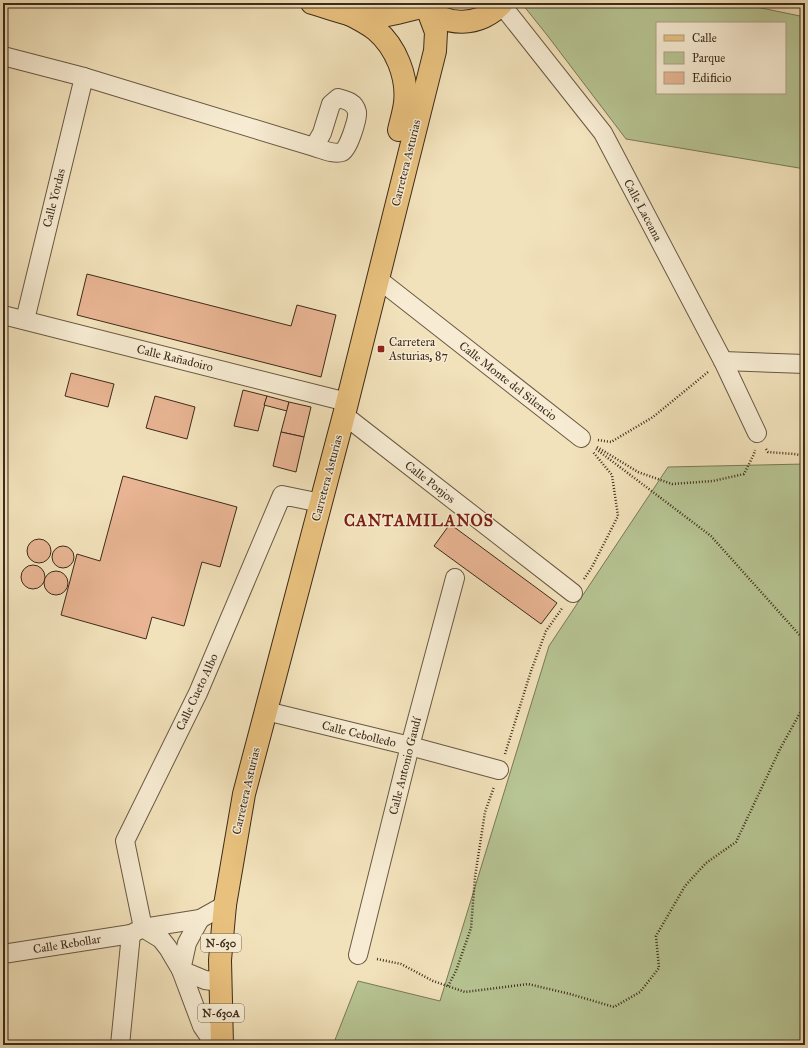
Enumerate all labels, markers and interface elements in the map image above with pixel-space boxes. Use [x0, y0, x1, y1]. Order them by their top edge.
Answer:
legend [656, 22, 786, 94]
text: Calle [692, 31, 717, 45]
text: Parque [692, 51, 725, 66]
text: Edificio [692, 71, 731, 85]
street label: Carretera Asturias [388, 118, 424, 208]
street label: Calle Yordas [40, 167, 68, 229]
street label: Calle Laceana [621, 177, 666, 244]
place label: Carretera Asturias, 87 [388, 335, 448, 363]
street label: Calle Monte del Silencio [456, 339, 560, 423]
street label: Calle Rañadoiro [135, 342, 215, 374]
marker: Carretera Asturias, 87 [376, 344, 386, 354]
street label: Carretera Asturias [309, 433, 345, 523]
street label: Calle Ponjos [402, 458, 458, 506]
district label: CANTAMILANOS [344, 511, 494, 530]
street label: Calle Cueto Albo [173, 651, 221, 733]
street label: Calle Antonio Gaudí [386, 715, 424, 816]
street label: Calle Cebolledo [320, 718, 398, 750]
street label: Carretera Asturias [229, 746, 263, 836]
street label: Calle Rebollar [32, 932, 102, 956]
road number: N-630 [201, 934, 241, 952]
road number: N-630A [198, 1004, 244, 1022]

